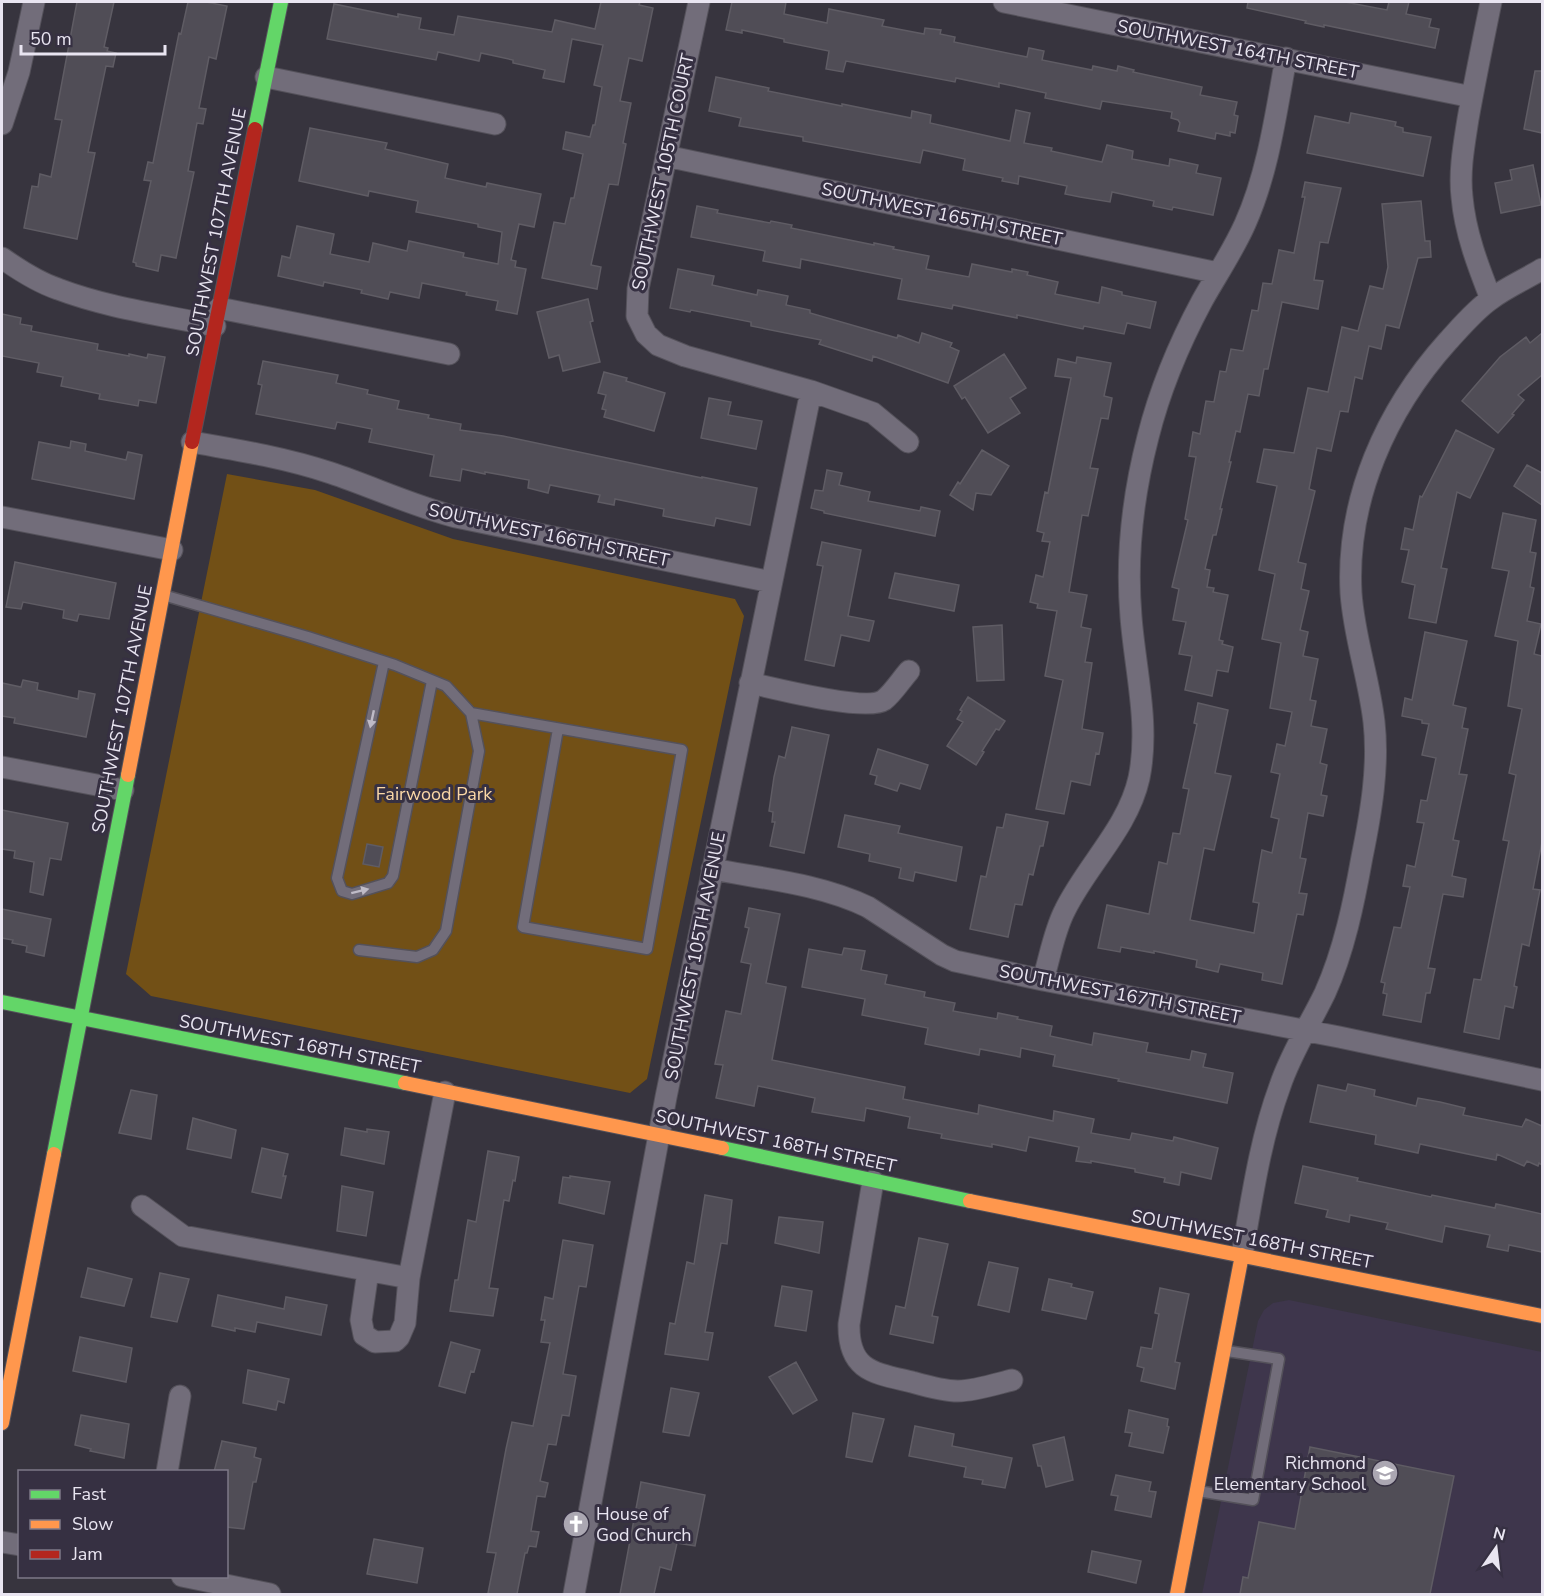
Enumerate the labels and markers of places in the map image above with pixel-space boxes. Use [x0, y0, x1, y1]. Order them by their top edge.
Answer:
place label: Richmond Elementary School [1214, 1451, 1367, 1496]
school or university icon: Richmond Elementary School [1370, 1458, 1400, 1488]
place label: House of God Church [596, 1502, 692, 1547]
church icon: House of God Church [561, 1509, 591, 1539]

